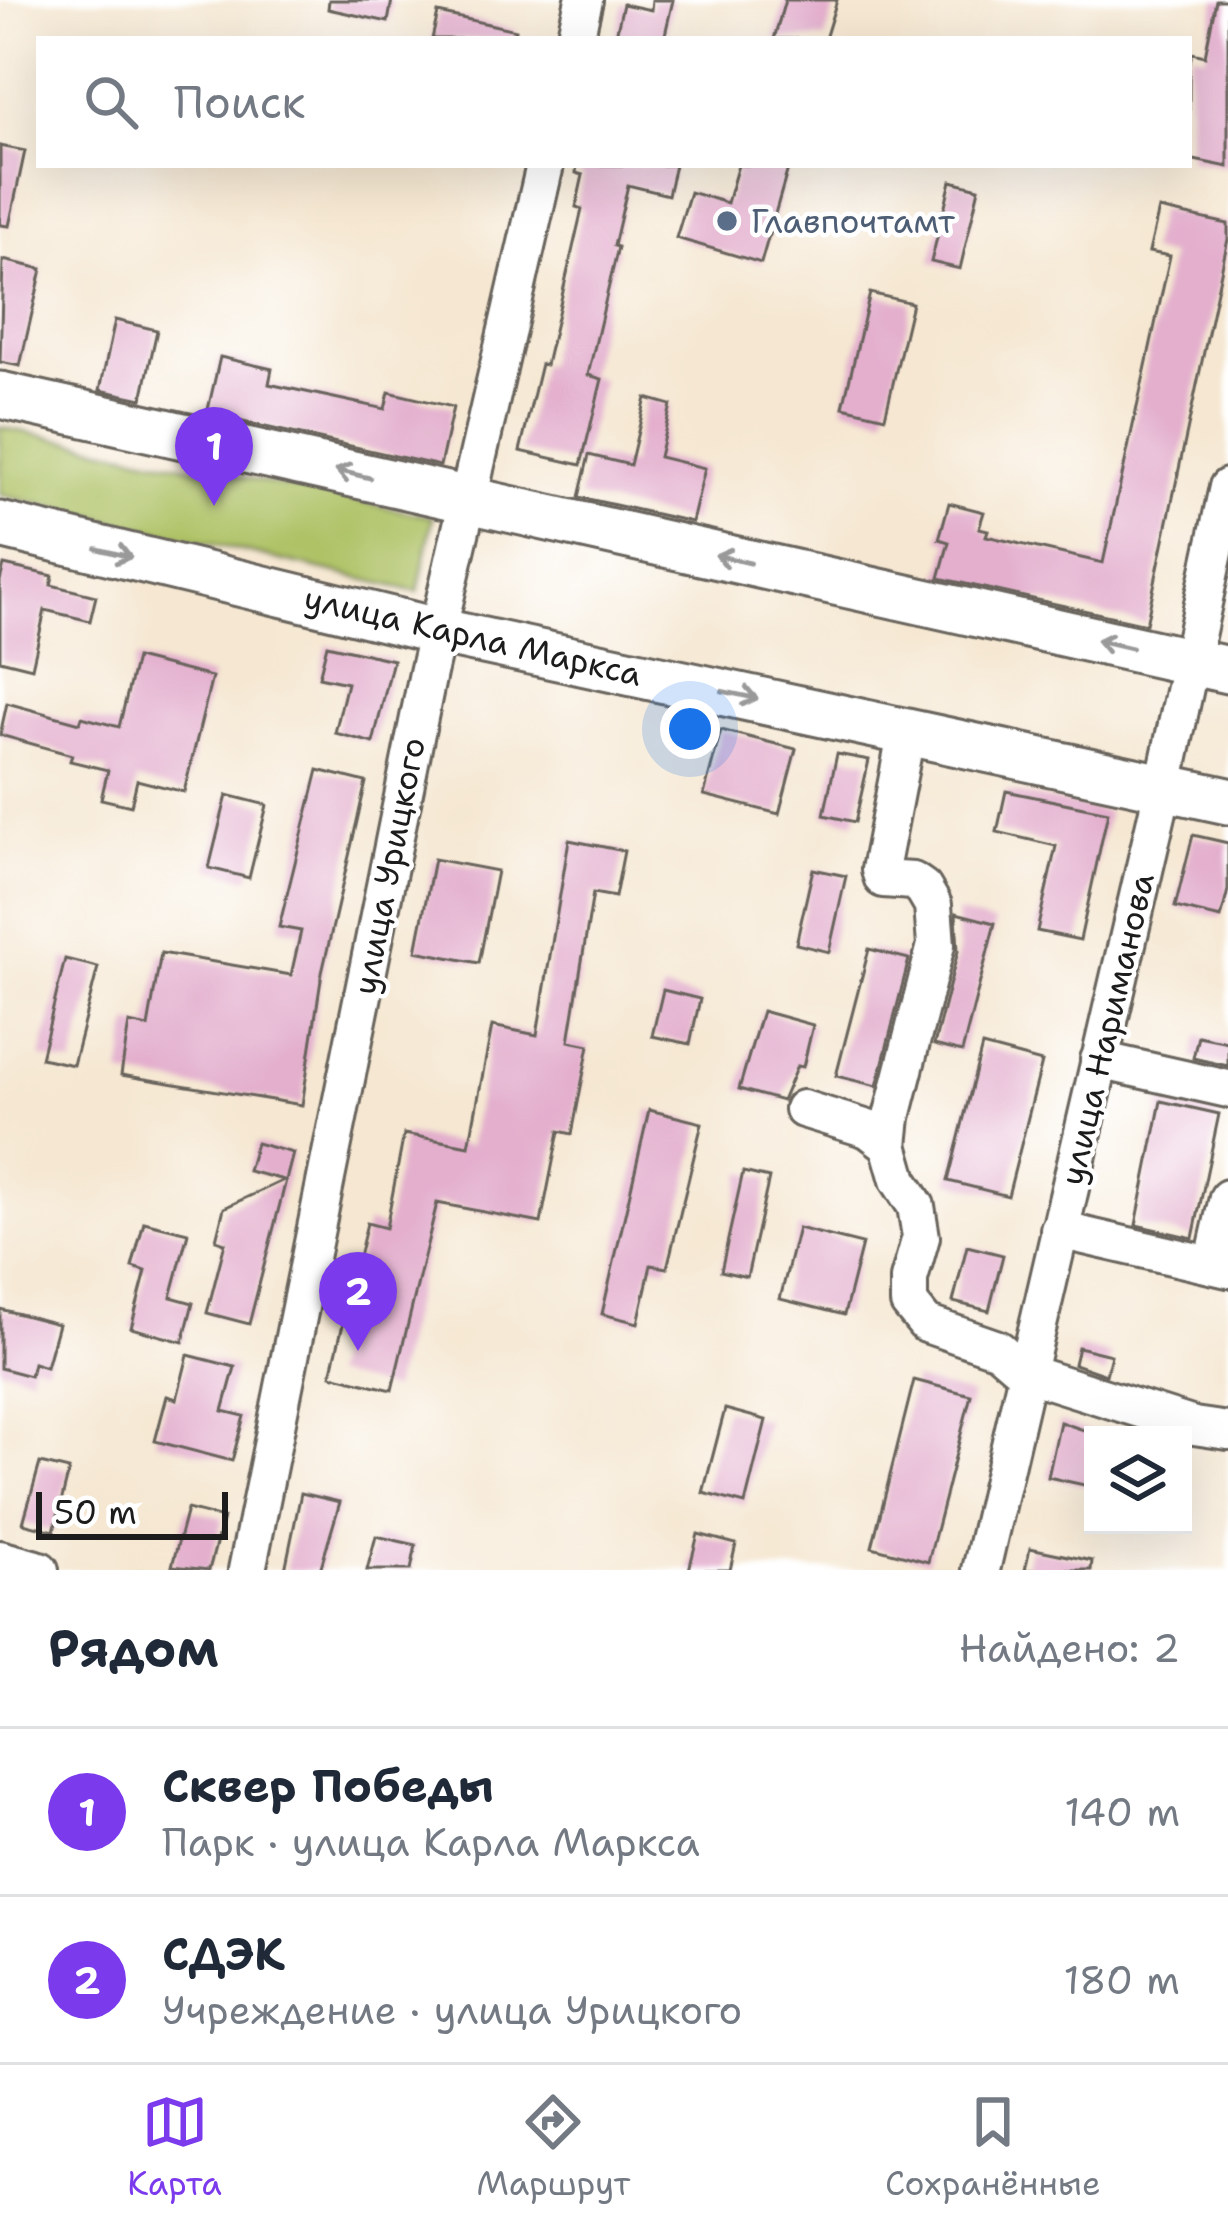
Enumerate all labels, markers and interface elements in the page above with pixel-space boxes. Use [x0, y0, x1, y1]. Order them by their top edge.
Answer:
search box [36, 36, 1192, 168]
icon: search [78, 69, 144, 135]
text: Поиск [174, 72, 305, 132]
place label: Главпочтамт [751, 199, 955, 244]
marker: Главпочтамт [714, 208, 740, 234]
pin: 1 [175, 407, 253, 506]
one-way arrow [334, 461, 372, 484]
one-way arrow [94, 543, 132, 565]
one-way arrow [715, 547, 753, 569]
street label: улица Карла Маркса [300, 575, 646, 697]
one-way arrow [1095, 631, 1133, 654]
one-way arrow [719, 685, 758, 707]
your location [660, 699, 720, 759]
street label: улица Урицкого [342, 734, 436, 998]
street label: улица Нариманова [1049, 869, 1165, 1189]
pin: 2 [319, 1252, 397, 1351]
map controls [1084, 1426, 1192, 1534]
button: layers [1084, 1426, 1192, 1534]
scale bar [36, 1486, 228, 1539]
text: 50 m [54, 1490, 137, 1535]
text: Рядом [48, 1614, 219, 1682]
text: Найдено: 2 [959, 1622, 1180, 1674]
text: Сквер Победы [162, 1756, 494, 1816]
text: 1 [78, 1786, 96, 1838]
text: 140 m [1064, 1786, 1180, 1838]
text: Парк · улица Карла Маркса [162, 1816, 700, 1868]
text: СДЭК [162, 1924, 285, 1984]
text: 2 [73, 1954, 101, 2006]
text: 180 m [1064, 1954, 1180, 2006]
text: Учреждение · улица Урицкого [162, 1984, 742, 2036]
tab: Карта [127, 2089, 222, 2206]
tab: Маршрут [476, 2089, 630, 2206]
tab: Сохранённые [885, 2089, 1101, 2206]

